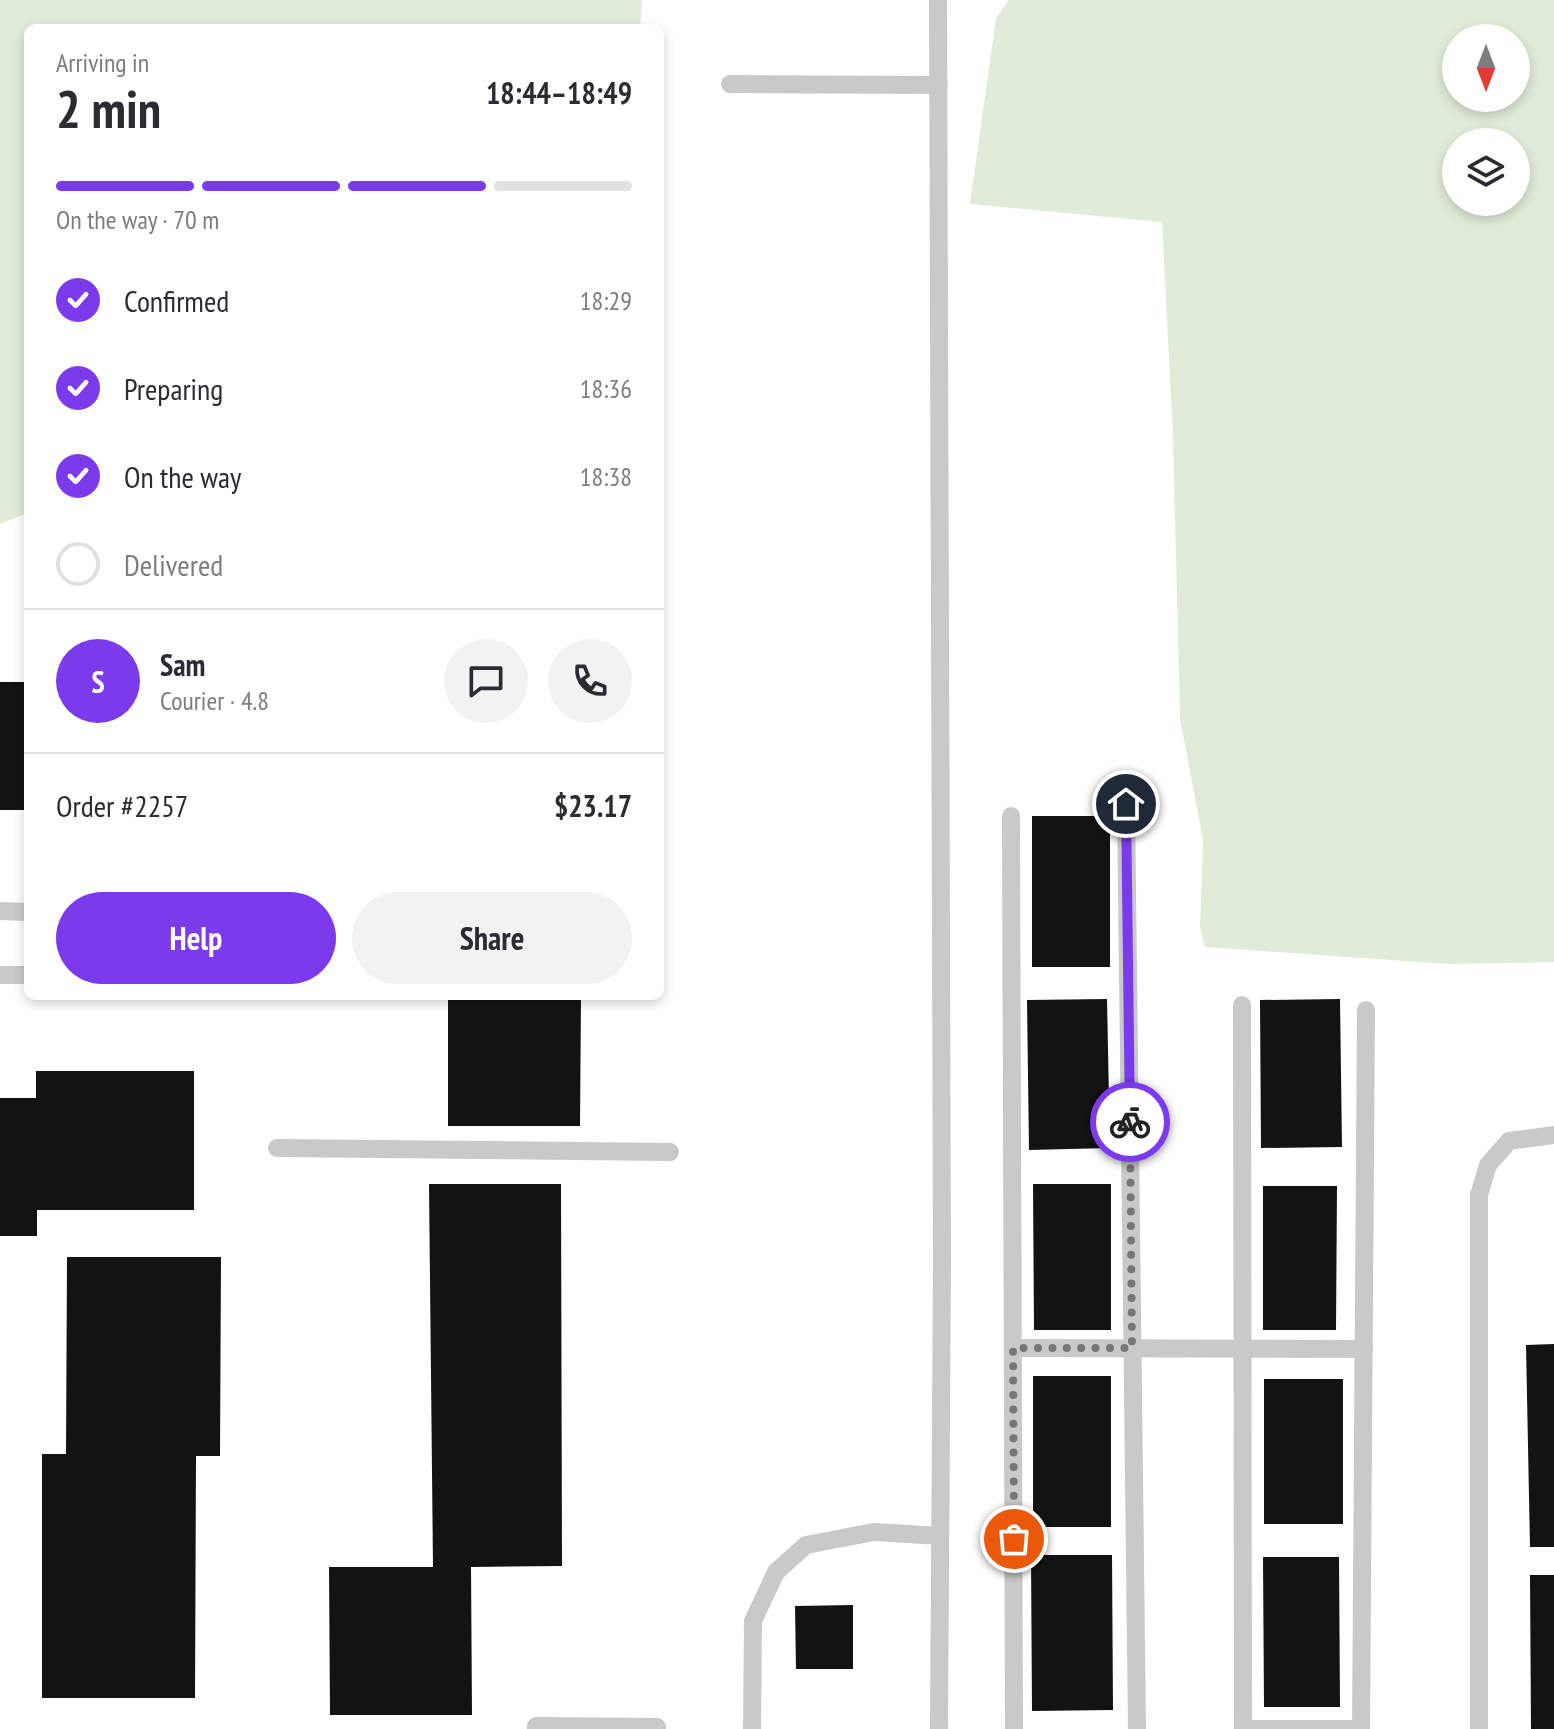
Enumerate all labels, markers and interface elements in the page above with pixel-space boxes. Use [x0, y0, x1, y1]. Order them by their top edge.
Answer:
north arrow [1442, 24, 1530, 112]
map controls [1442, 24, 1530, 216]
text: Arriving in [56, 46, 149, 79]
text: 18:44–18:49 [486, 73, 632, 112]
text: 2 min [56, 75, 161, 142]
button: layers [1442, 128, 1530, 216]
text: On the way · 70 m [56, 203, 219, 236]
icon: check [56, 278, 100, 322]
text: Confirmed [124, 281, 229, 320]
text: 18:29 [580, 284, 632, 317]
icon: check [56, 366, 100, 410]
text: Preparing [124, 369, 223, 408]
text: 18:36 [580, 372, 632, 405]
icon: check [56, 454, 100, 498]
text: On the way [124, 457, 241, 496]
text: 18:38 [580, 460, 632, 493]
text: Delivered [124, 545, 223, 584]
button: chat [444, 639, 528, 723]
button: phone [548, 639, 632, 723]
text: Sam [160, 645, 205, 684]
text: S [91, 662, 105, 701]
text: Courier · 4.8 [160, 684, 269, 717]
pin [1092, 770, 1160, 838]
icon: home [1104, 782, 1148, 826]
text: Order #2257 [56, 786, 188, 825]
text: $23.17 [554, 786, 632, 825]
button: Help [56, 892, 336, 984]
button: Share [352, 892, 632, 984]
courier [1090, 1082, 1170, 1162]
icon: bike [1108, 1100, 1152, 1144]
pin [980, 1505, 1048, 1573]
icon: bag [992, 1517, 1036, 1561]

